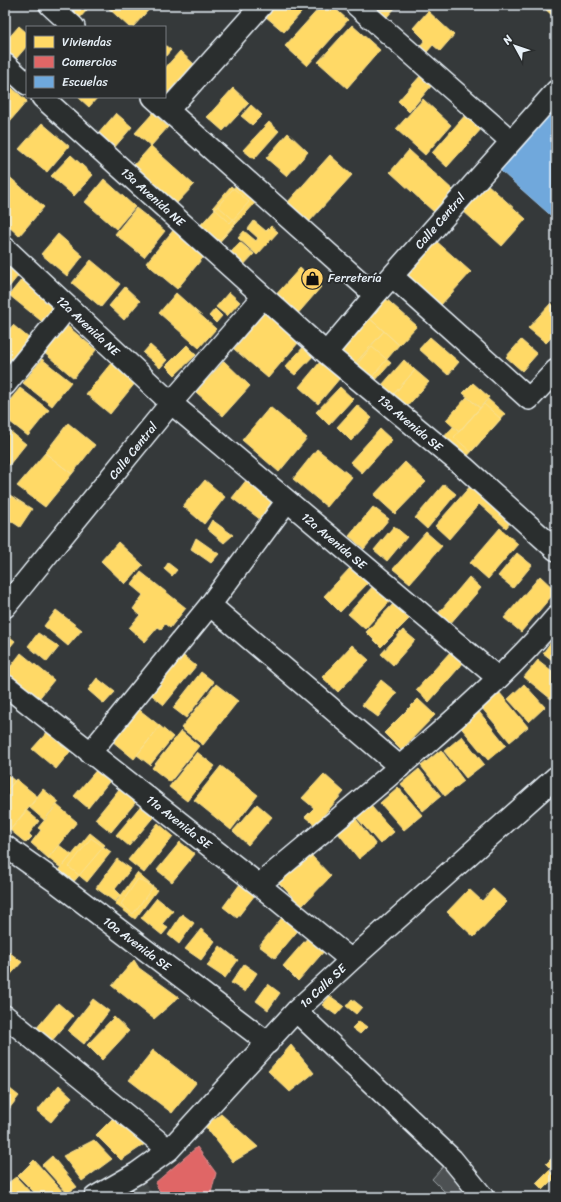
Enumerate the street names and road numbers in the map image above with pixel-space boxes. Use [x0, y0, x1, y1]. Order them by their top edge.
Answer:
street label: 13a Avenida NE [116, 162, 191, 233]
street label: Calle Central [409, 187, 471, 254]
street label: 12a Avenida NE [51, 290, 126, 363]
street label: 13a Avenida SE [372, 389, 449, 458]
street label: Calle Central [103, 417, 164, 485]
street label: 12a Avenida SE [296, 507, 373, 576]
street label: 11a Avenida SE [141, 789, 218, 856]
street label: 10a Avenida SE [98, 911, 177, 978]
street label: 1a Calle SE [294, 957, 353, 1014]

